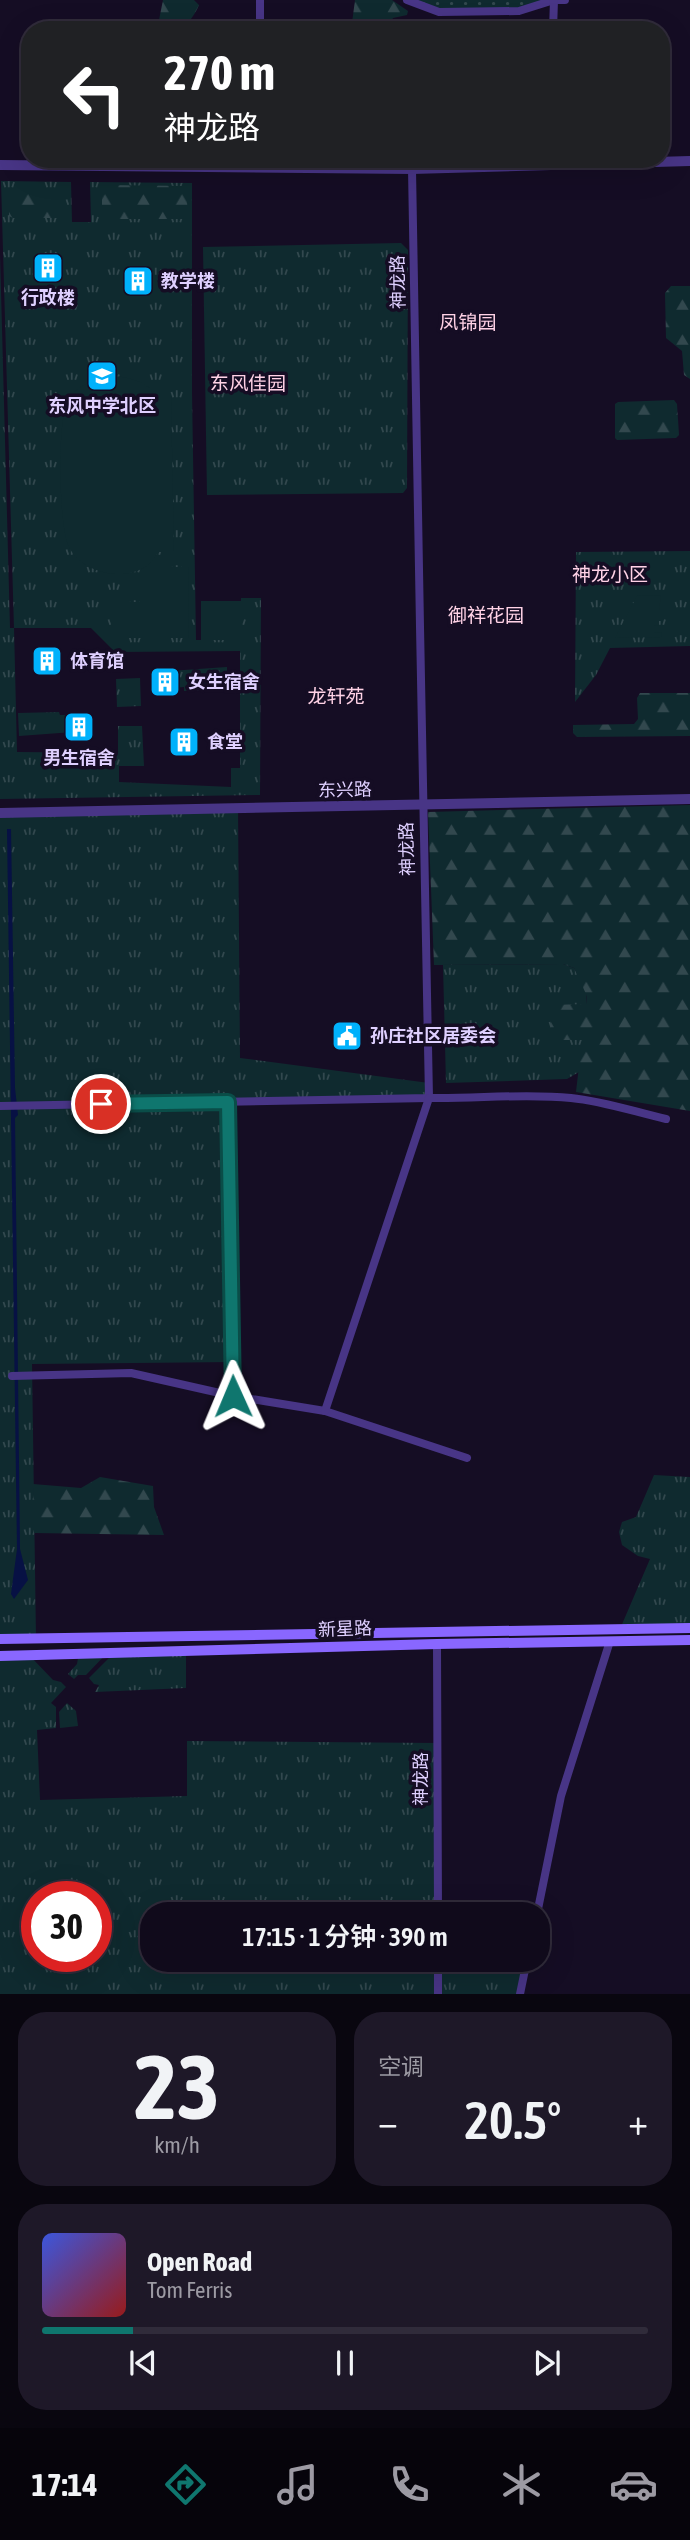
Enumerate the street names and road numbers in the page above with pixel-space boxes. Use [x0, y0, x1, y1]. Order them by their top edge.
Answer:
street label: 神龙路 [387, 255, 408, 309]
street label: 东兴路 [318, 779, 372, 800]
street label: 神龙路 [395, 822, 418, 876]
street label: 新星路 [318, 1617, 372, 1640]
street label: 神龙路 [410, 1752, 431, 1806]

